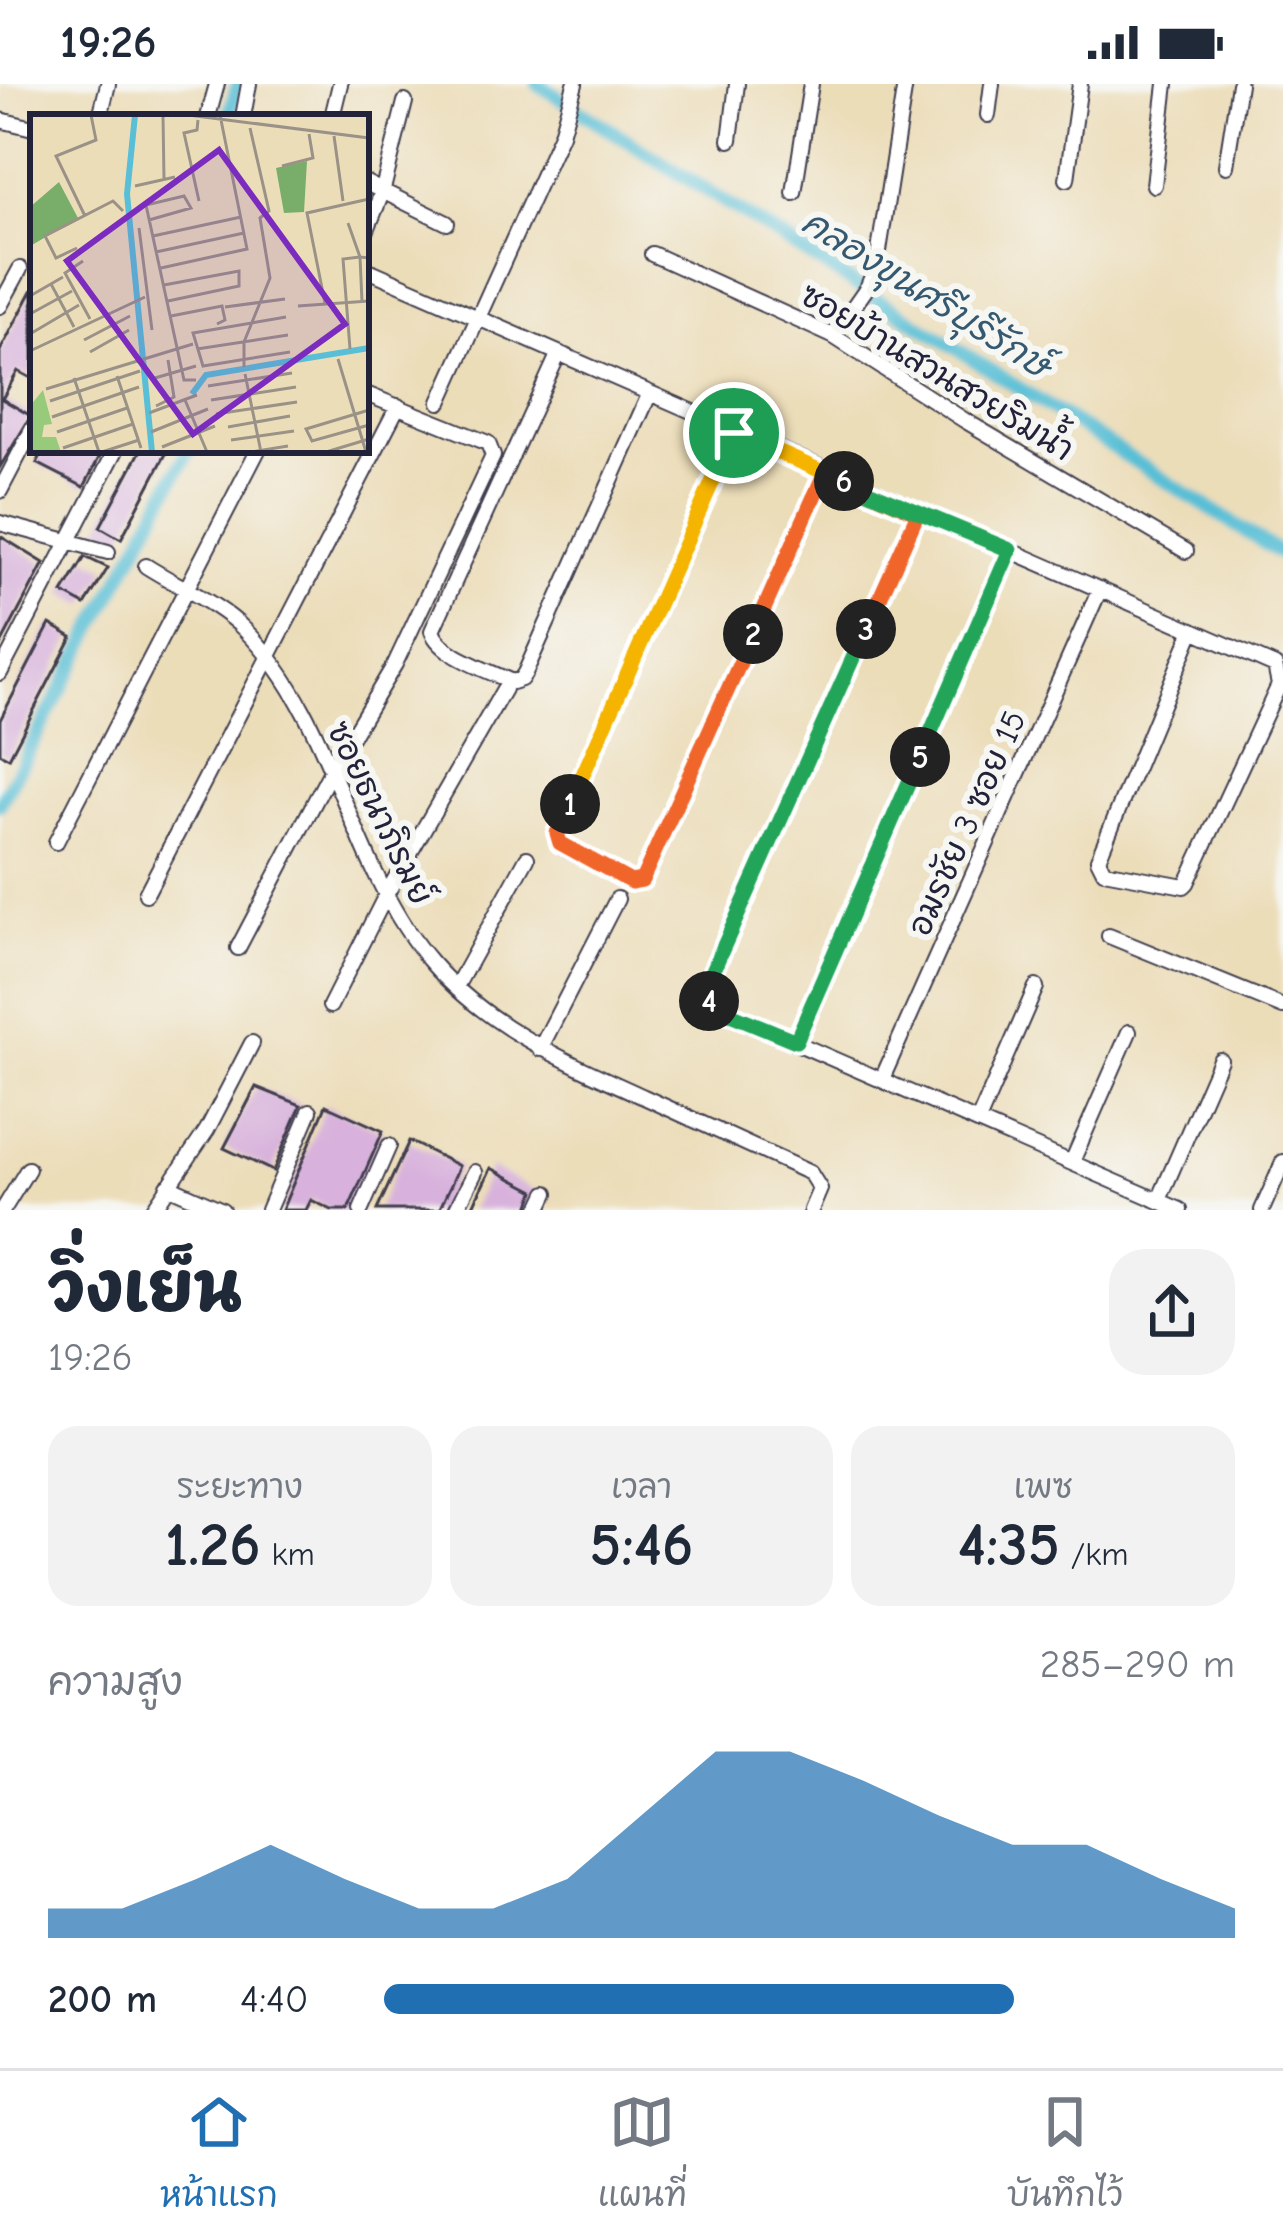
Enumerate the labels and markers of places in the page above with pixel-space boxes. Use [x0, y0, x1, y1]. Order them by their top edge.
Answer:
pin [683, 382, 785, 484]
pin: 6 [814, 451, 874, 511]
pin: 3 [836, 599, 896, 659]
pin: 2 [723, 604, 783, 664]
pin: 5 [890, 727, 950, 787]
pin: 1 [540, 774, 600, 834]
pin: 4 [679, 971, 739, 1031]

